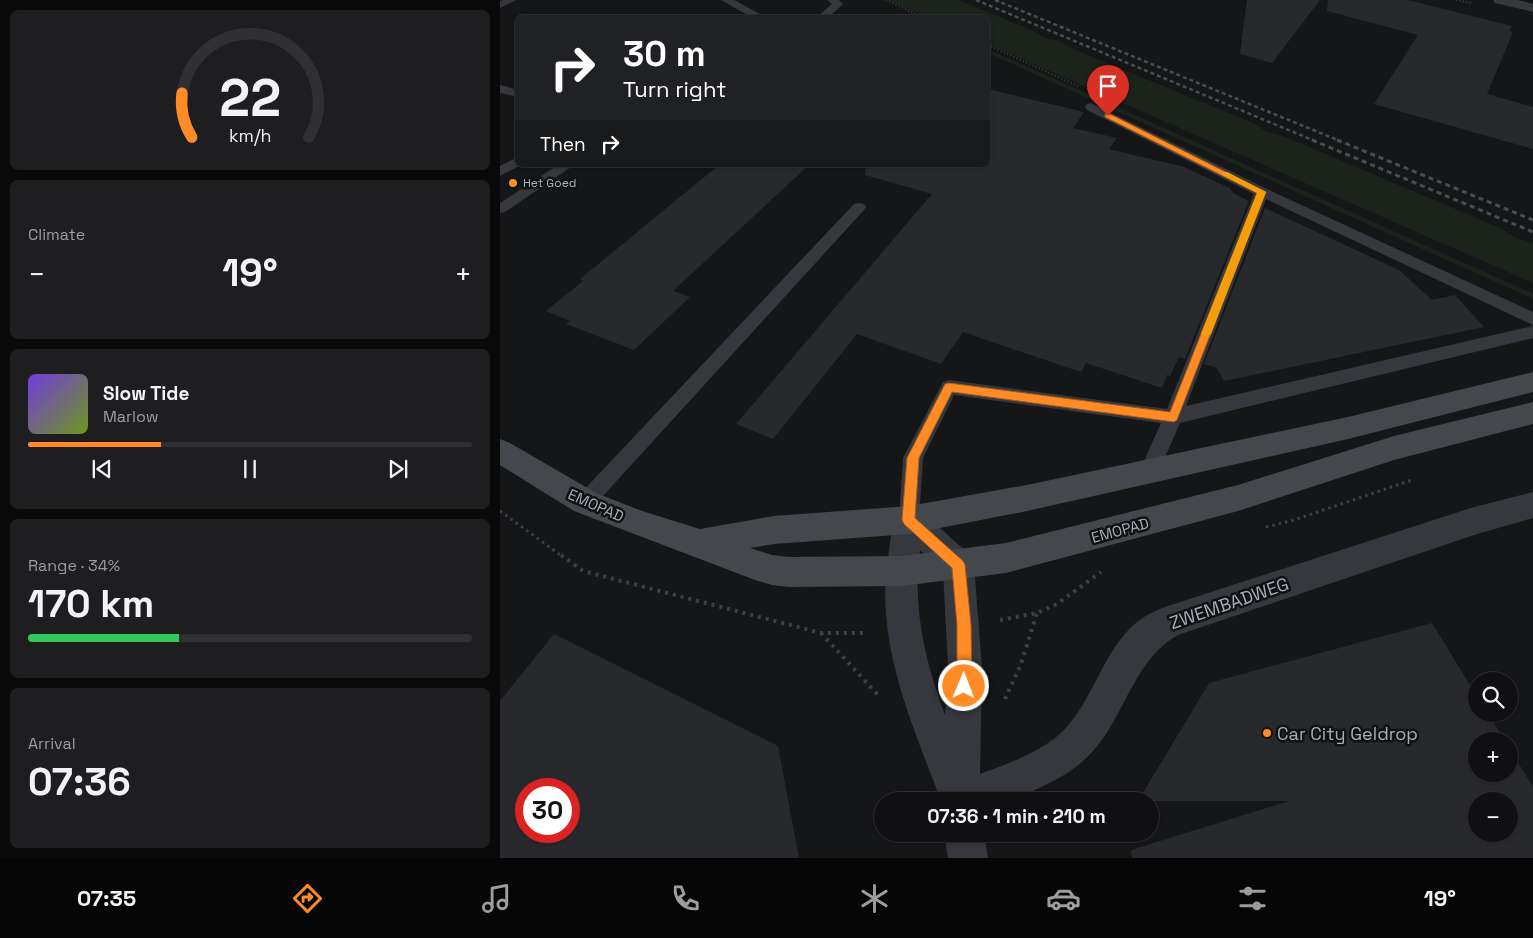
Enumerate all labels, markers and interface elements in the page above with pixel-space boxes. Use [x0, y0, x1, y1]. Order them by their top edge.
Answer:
text: 30 m [623, 32, 706, 76]
icon: right [540, 35, 605, 100]
text: 22 [219, 65, 281, 131]
pin [1087, 65, 1129, 116]
icon: arrive [1094, 72, 1122, 100]
text: Turn right [623, 75, 726, 103]
text: km/h [229, 124, 271, 147]
icon: right [596, 130, 624, 158]
text: Then [540, 132, 586, 157]
place label: Het Goed [523, 175, 577, 191]
marker: Het Goed [507, 177, 519, 189]
text: Climate [28, 224, 85, 245]
text: 19° [222, 249, 278, 297]
text: − [28, 256, 45, 292]
text: + [455, 256, 472, 292]
text: Slow Tide [103, 381, 189, 406]
text: Marlow [103, 406, 159, 427]
icon: previous [88, 455, 116, 483]
icon: pause [236, 455, 264, 483]
icon: next [384, 455, 412, 483]
street label: EMOPAD [565, 484, 627, 526]
street label: EMOPAD [1089, 513, 1151, 547]
text: Range · 34% [28, 555, 120, 576]
street label: ZWEMBADWEG [1166, 572, 1292, 634]
text: 170 km [28, 580, 154, 628]
position arrow [937, 659, 989, 711]
map controls [1468, 672, 1518, 842]
button: search [1468, 672, 1518, 722]
place label: Car City Geldrop [1277, 722, 1418, 745]
marker: Car City Geldrop [1261, 727, 1273, 739]
button: + [1468, 732, 1518, 782]
text: Arrival [28, 733, 76, 754]
text: 07:36 [28, 758, 131, 806]
speed limit sign: 30 [515, 778, 580, 843]
button: − [1468, 792, 1518, 842]
text: 07:36 · 1 min · 210 m [927, 804, 1106, 829]
icon: directions [290, 881, 325, 916]
icon: music [479, 881, 514, 916]
icon: phone [668, 881, 703, 916]
icon: climate [857, 881, 892, 916]
icon: car [1046, 881, 1081, 916]
icon: filters [1235, 881, 1270, 916]
text: 07:35 [77, 884, 136, 912]
text: 19° [1424, 884, 1456, 912]

